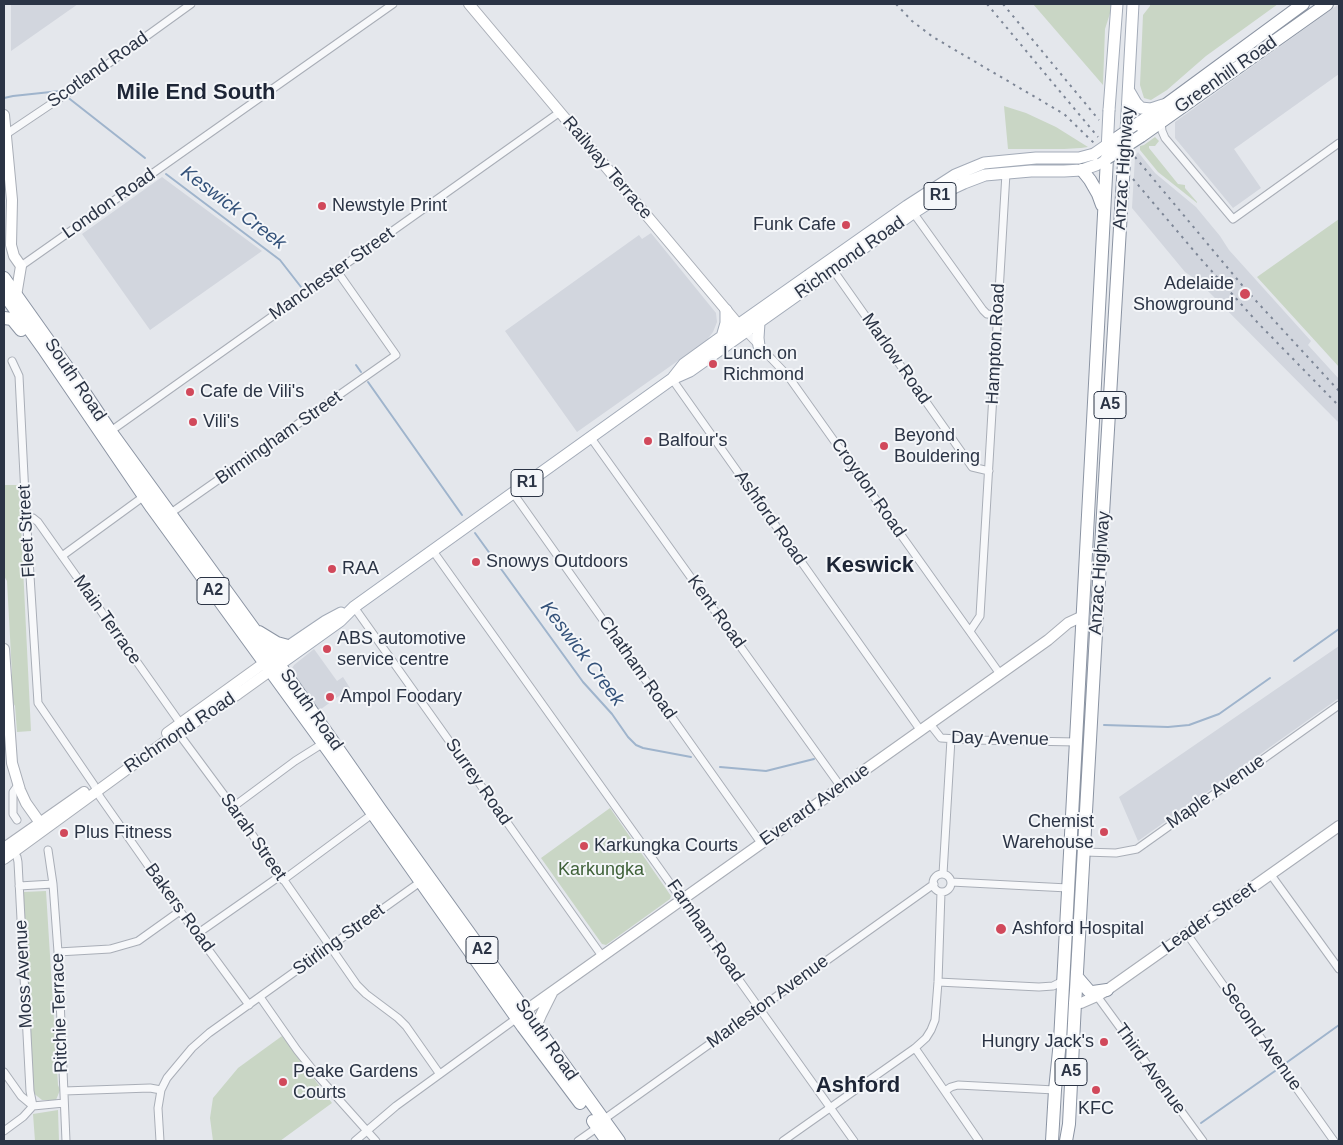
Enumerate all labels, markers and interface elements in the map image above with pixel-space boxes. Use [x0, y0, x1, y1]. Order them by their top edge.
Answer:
street label: Scotland Road [43, 27, 153, 113]
street label: Greenhill Road [1171, 32, 1281, 118]
district label: Mile End South [117, 80, 275, 106]
street label: Anzac Highway [1109, 105, 1139, 231]
street label: Railway Terrace [558, 112, 656, 224]
water label: Keswick Creek [176, 161, 290, 255]
street label: London Road [59, 164, 159, 244]
road number: R1 [924, 182, 956, 210]
place label: Newstyle Print [332, 195, 447, 217]
marker: Newstyle Print [316, 200, 328, 212]
street label: Richmond Road [791, 212, 909, 304]
place label: Funk Cafe [753, 214, 836, 236]
marker: Funk Cafe [840, 219, 852, 231]
street label: Manchester Street [266, 223, 398, 325]
place label: Adelaide Showground [1133, 273, 1234, 316]
street label: Hampton Road [982, 283, 1010, 405]
marker: Adelaide Showground [1238, 287, 1252, 301]
street label: Marlow Road [857, 309, 935, 409]
street label: South Road [39, 335, 111, 425]
place label: Lunch on Richmond [723, 343, 804, 386]
marker: Lunch on Richmond [707, 358, 719, 370]
place label: Cafe de Vili's [200, 381, 304, 403]
marker: Cafe de Vili's [184, 386, 196, 398]
street label: Birmingham Street [212, 386, 346, 490]
road number: A5 [1094, 392, 1126, 418]
place label: Vili's [203, 411, 239, 433]
marker: Vili's [187, 416, 199, 428]
place label: Beyond Bouldering [894, 425, 980, 468]
place label: Balfour's [658, 430, 727, 452]
street label: Croydon Road [826, 434, 910, 542]
marker: Balfour's [642, 435, 654, 447]
marker: Beyond Bouldering [878, 440, 890, 452]
street label: Ashford Road [730, 467, 810, 569]
road number: R1 [511, 469, 543, 496]
street label: Fleet Street [14, 484, 40, 578]
street label: Anzac Highway [1085, 510, 1115, 636]
place label: Snowys Outdoors [486, 551, 628, 573]
district label: Keswick [826, 553, 914, 579]
marker: Snowys Outdoors [470, 556, 482, 568]
place label: RAA [342, 558, 379, 580]
marker: RAA [326, 563, 338, 575]
street label: Main Terrace [68, 571, 146, 669]
street label: Kent Road [682, 571, 750, 653]
road number: A2 [197, 578, 229, 604]
water label: Keswick Creek [535, 597, 629, 711]
street label: Chatham Road [593, 612, 681, 724]
place label: ABS automotive service centre [337, 628, 466, 670]
marker: ABS automotive service centre [321, 643, 333, 655]
street label: South Road [275, 665, 347, 755]
place label: Ampol Foodary [340, 686, 462, 708]
street label: Richmond Road [120, 688, 240, 778]
marker: Ampol Foodary [324, 691, 336, 703]
street label: Day Avenue [951, 727, 1049, 751]
street label: Surrey Road [440, 734, 516, 830]
street label: Maple Avenue [1163, 750, 1269, 834]
street label: Everard Avenue [756, 759, 874, 851]
street label: Sarah Street [215, 789, 291, 885]
place label: Chemist Warehouse [1003, 811, 1094, 854]
place label: Plus Fitness [74, 822, 172, 844]
marker: Chemist Warehouse [1098, 826, 1110, 838]
marker: Plus Fitness [58, 827, 70, 839]
place label: Karkungka Courts [594, 835, 738, 857]
marker: Karkungka Courts [578, 840, 590, 852]
park label: Karkungka [558, 859, 644, 881]
street label: Bakers Road [140, 860, 218, 956]
street label: Farnham Road [662, 876, 748, 986]
street label: Leader Street [1158, 878, 1260, 958]
street label: Stirling Street [289, 900, 389, 980]
place label: Ashford Hospital [1012, 918, 1144, 940]
street label: Moss Avenue [10, 919, 38, 1029]
marker: Ashford Hospital [994, 922, 1008, 936]
road number: A2 [466, 936, 498, 964]
street label: Marleston Avenue [703, 951, 833, 1053]
street label: Ritchie Terrace [47, 953, 73, 1073]
street label: Second Avenue [1216, 979, 1306, 1095]
street label: South Road [510, 995, 582, 1085]
street label: Third Avenue [1110, 1019, 1190, 1119]
place label: Hungry Jack's [982, 1031, 1094, 1053]
marker: Hungry Jack's [1098, 1036, 1110, 1048]
road number: A5 [1055, 1058, 1087, 1086]
place label: Peake Gardens Courts [293, 1061, 418, 1104]
district label: Ashford [816, 1073, 900, 1099]
marker: Peake Gardens Courts [277, 1076, 289, 1088]
marker: KFC [1090, 1084, 1102, 1096]
place label: KFC [1078, 1098, 1114, 1120]

